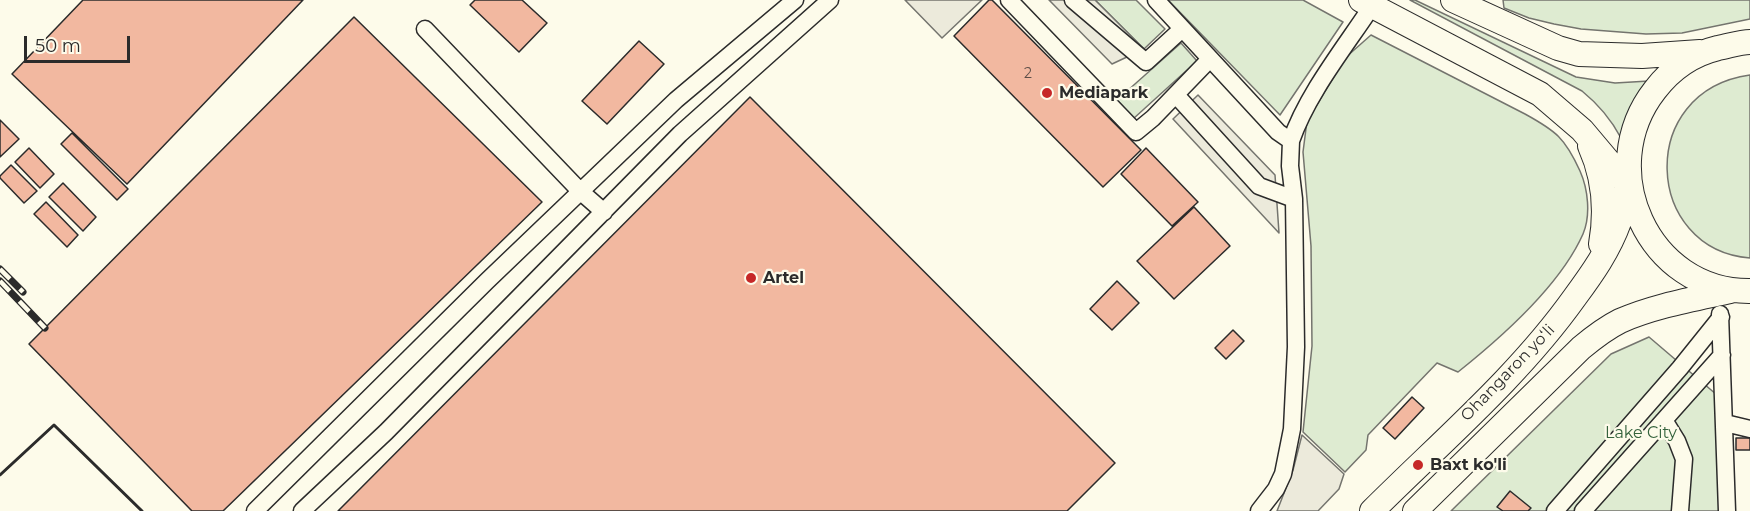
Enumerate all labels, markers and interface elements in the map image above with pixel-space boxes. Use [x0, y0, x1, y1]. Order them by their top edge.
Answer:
scale bar [27, 24, 134, 62]
text: 50 m [35, 35, 81, 57]
house number: 2 [1024, 66, 1032, 82]
place label: Mediapark [1059, 83, 1148, 103]
marker: Mediapark [1040, 86, 1054, 100]
place label: Artel [763, 268, 804, 288]
marker: Artel [744, 271, 758, 285]
street label: Ohangaron yoʻli [1457, 321, 1559, 425]
park label: Lake City [1605, 423, 1677, 443]
place label: Baxt ko'li [1430, 455, 1507, 475]
marker: Baxt ko'li [1411, 458, 1425, 472]

